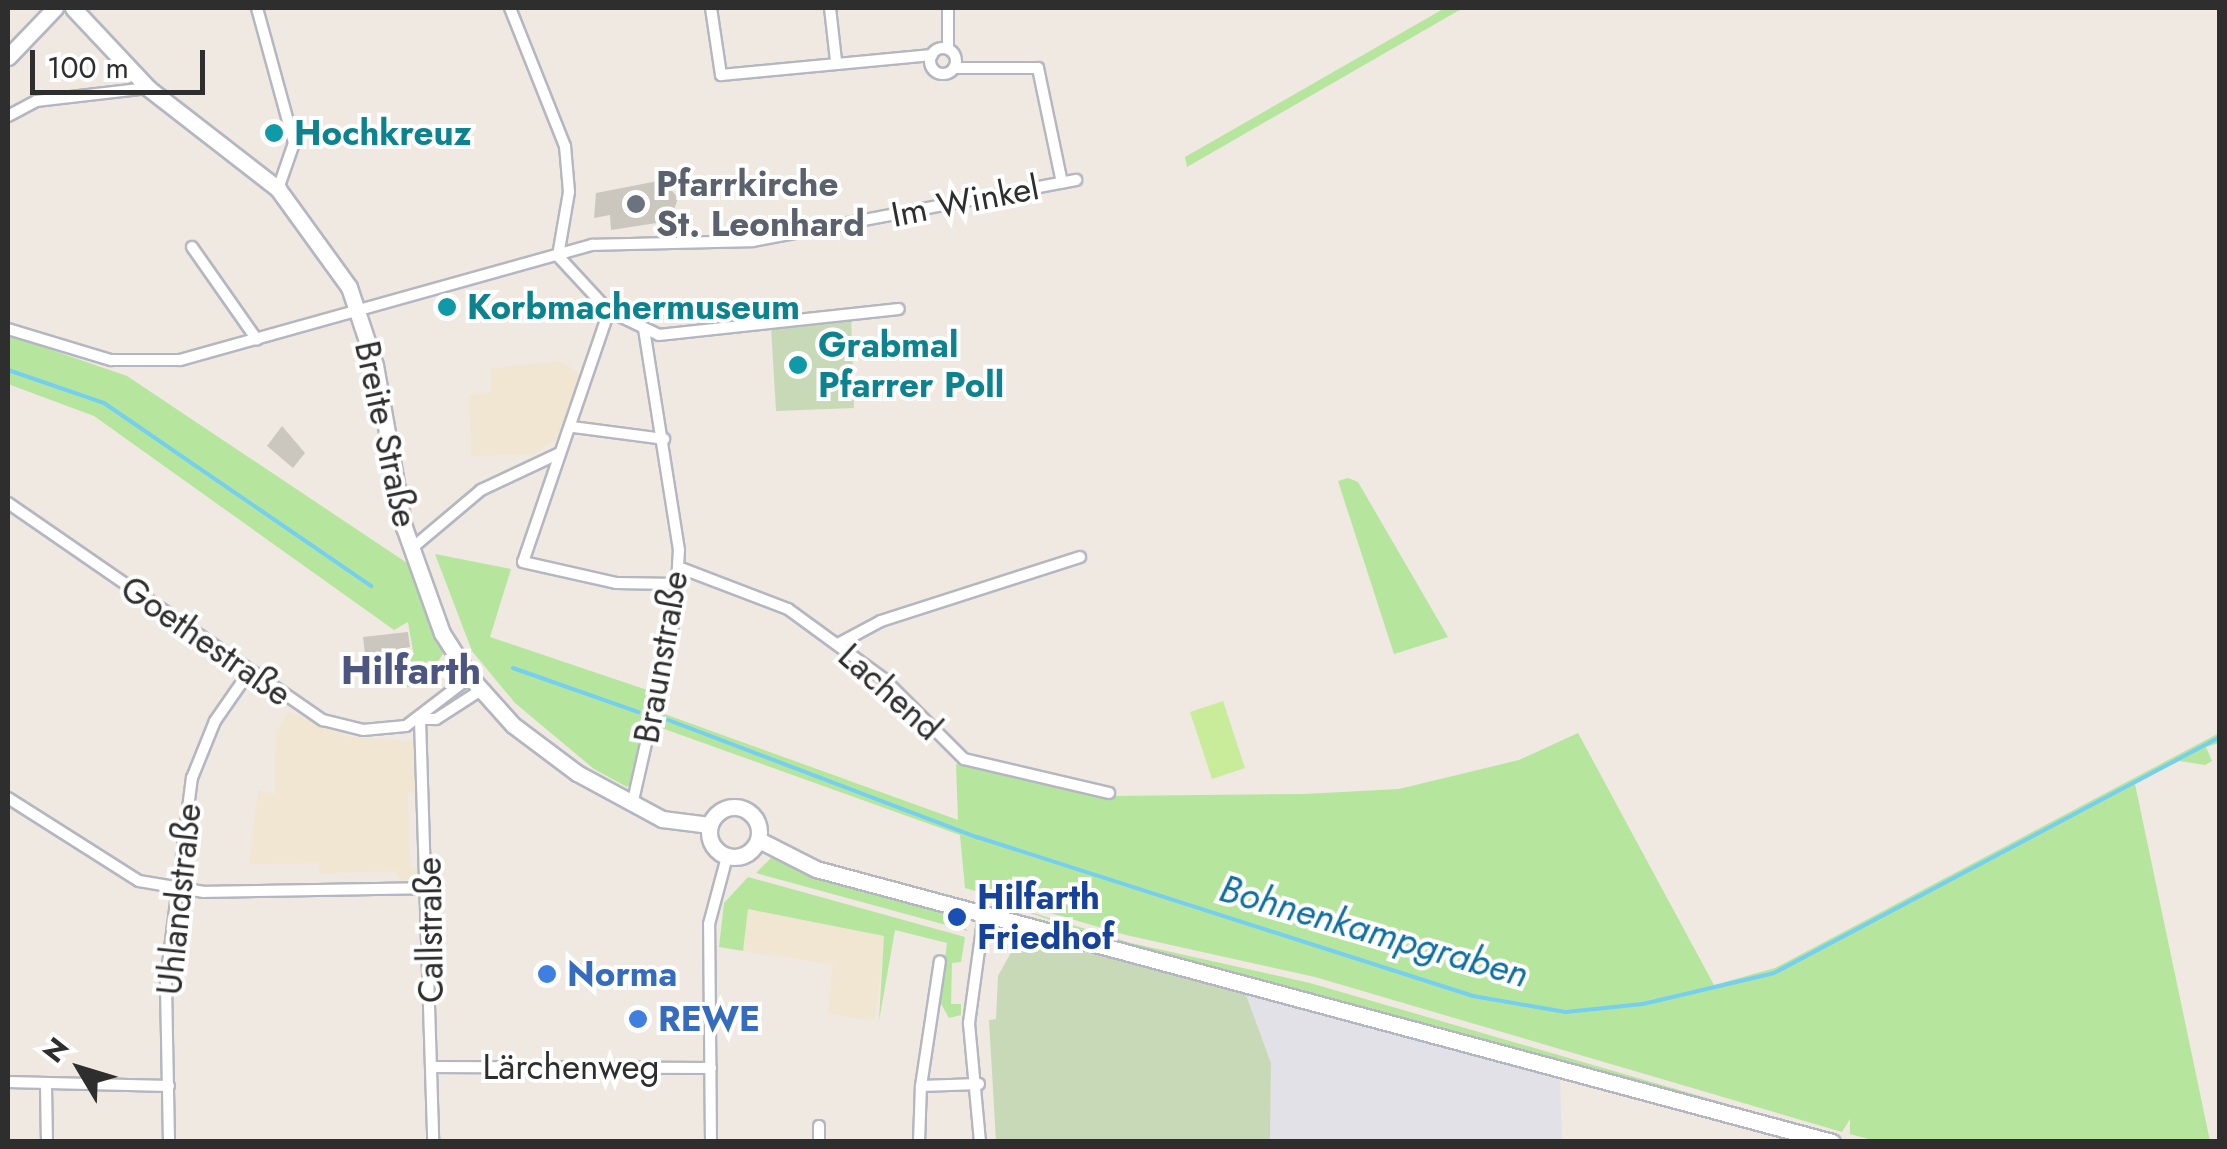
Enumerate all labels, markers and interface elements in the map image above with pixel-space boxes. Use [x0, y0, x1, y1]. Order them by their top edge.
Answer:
scale bar [35, 30, 210, 92]
text: 100 m [47, 46, 129, 89]
place label: Hochkreuz [294, 112, 472, 154]
marker: Hochkreuz [263, 122, 285, 144]
place label: Pfarrkirche St. Leonhard [656, 163, 865, 245]
street label: Im Winkel [888, 166, 1042, 236]
marker: Pfarrkirche St. Leonhard [625, 193, 647, 215]
place label: Korbmachermuseum [467, 286, 800, 328]
marker: Korbmachermuseum [436, 296, 458, 318]
place label: Grabmal Pfarrer Poll [818, 324, 1004, 406]
street label: Breite Straße [346, 337, 426, 531]
marker: Grabmal Pfarrer Poll [787, 354, 809, 376]
street label: Goethestraße [113, 567, 299, 715]
street label: Braunstraße [625, 568, 697, 746]
street label: Lachend [830, 635, 950, 749]
district label: Hilfarth [341, 646, 481, 694]
street label: Uhlandstraße [148, 801, 210, 997]
street label: Callstraße [408, 857, 452, 1003]
water label: Bohnenkampgraben [1214, 865, 1534, 997]
place label: Hilfarth Friedhof [977, 876, 1114, 958]
marker: Hilfarth Friedhof [946, 906, 968, 928]
place label: Norma [567, 953, 677, 995]
marker: Norma [536, 963, 558, 985]
place label: REWE [658, 998, 760, 1040]
marker: REWE [627, 1008, 649, 1030]
north arrow [30, 1019, 130, 1119]
text: N [33, 1029, 79, 1072]
street label: Lärchenweg [483, 1046, 659, 1088]

